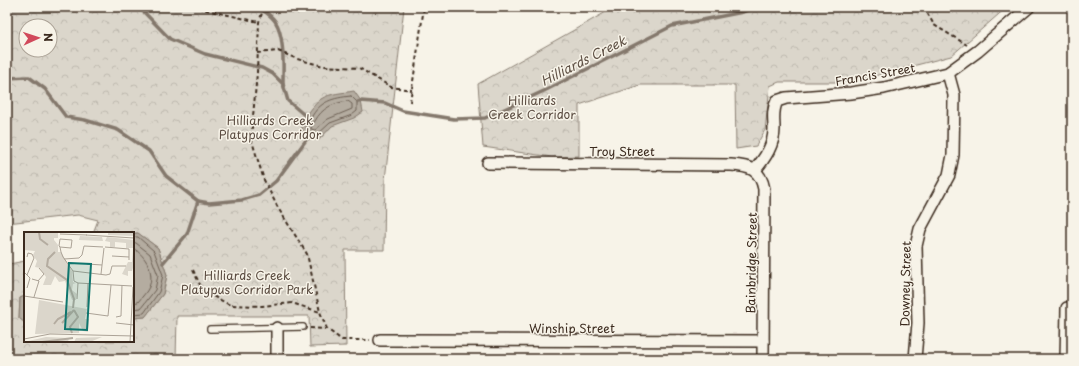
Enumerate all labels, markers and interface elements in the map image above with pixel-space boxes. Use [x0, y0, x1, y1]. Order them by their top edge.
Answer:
north arrow [18, 18, 58, 58]
water label: Hilliards Creek [537, 30, 630, 90]
text: N [40, 33, 57, 43]
street label: Francis Street [834, 58, 917, 90]
park label: Hilliards Creek Corridor [488, 91, 576, 123]
park label: Hilliards Creek Platypus Corridor [219, 111, 322, 143]
street label: Troy Street [589, 142, 655, 160]
street label: Bainbridge Street [741, 212, 761, 314]
inset map [24, 232, 134, 342]
street label: Downey Street [895, 241, 915, 327]
park label: Hilliards Creek Platypus Corridor Park [181, 266, 313, 298]
street label: Winship Street [529, 319, 615, 337]

